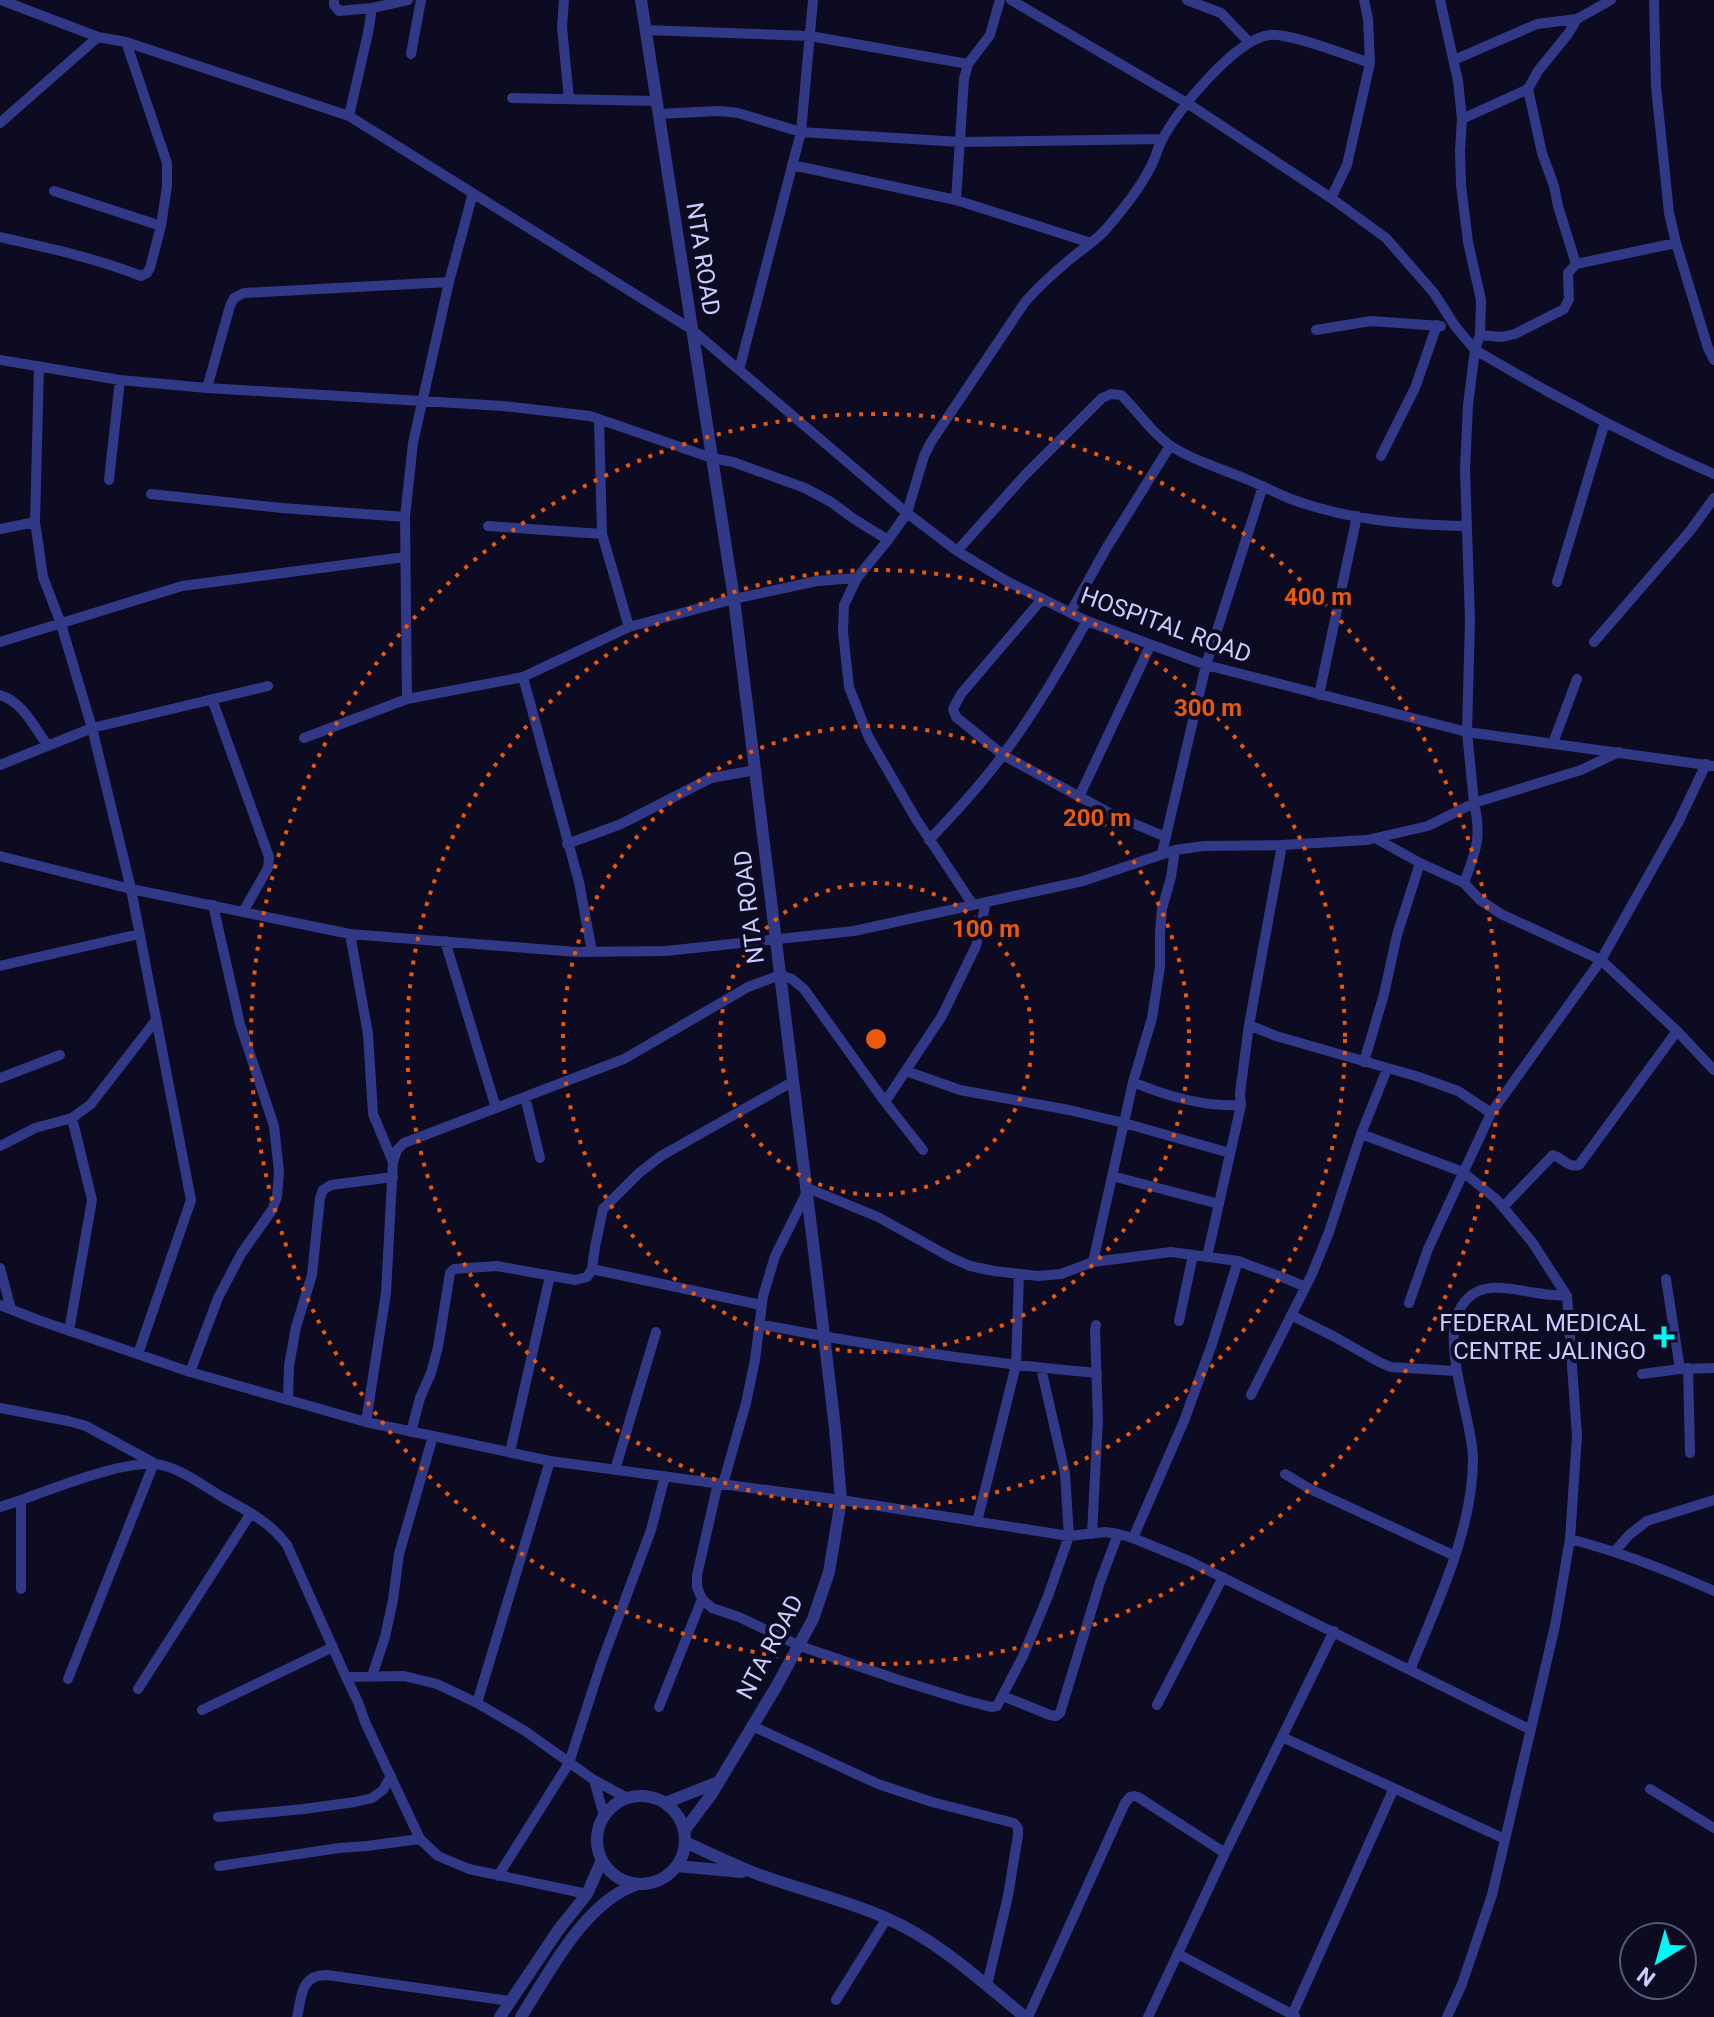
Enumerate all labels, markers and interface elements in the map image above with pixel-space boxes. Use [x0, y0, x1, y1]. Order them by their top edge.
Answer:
street label: NTA ROAD [680, 200, 726, 318]
street label: HOSPITAL ROAD [1077, 581, 1255, 669]
text: 400 m [1284, 583, 1352, 611]
text: 300 m [1174, 694, 1242, 722]
text: 200 m [1063, 804, 1131, 832]
street label: NTA ROAD [728, 849, 770, 965]
text: 100 m [952, 915, 1020, 943]
centre of rings [862, 1025, 890, 1053]
place label: FEDERAL MEDICAL CENTRE JALINGO [1439, 1309, 1646, 1365]
marker: FEDERAL MEDICAL CENTRE JALINGO [1653, 1326, 1675, 1348]
street label: NTA ROAD [731, 1590, 809, 1704]
north arrow [1618, 1921, 1698, 2001]
text: N [1633, 1962, 1660, 1991]

